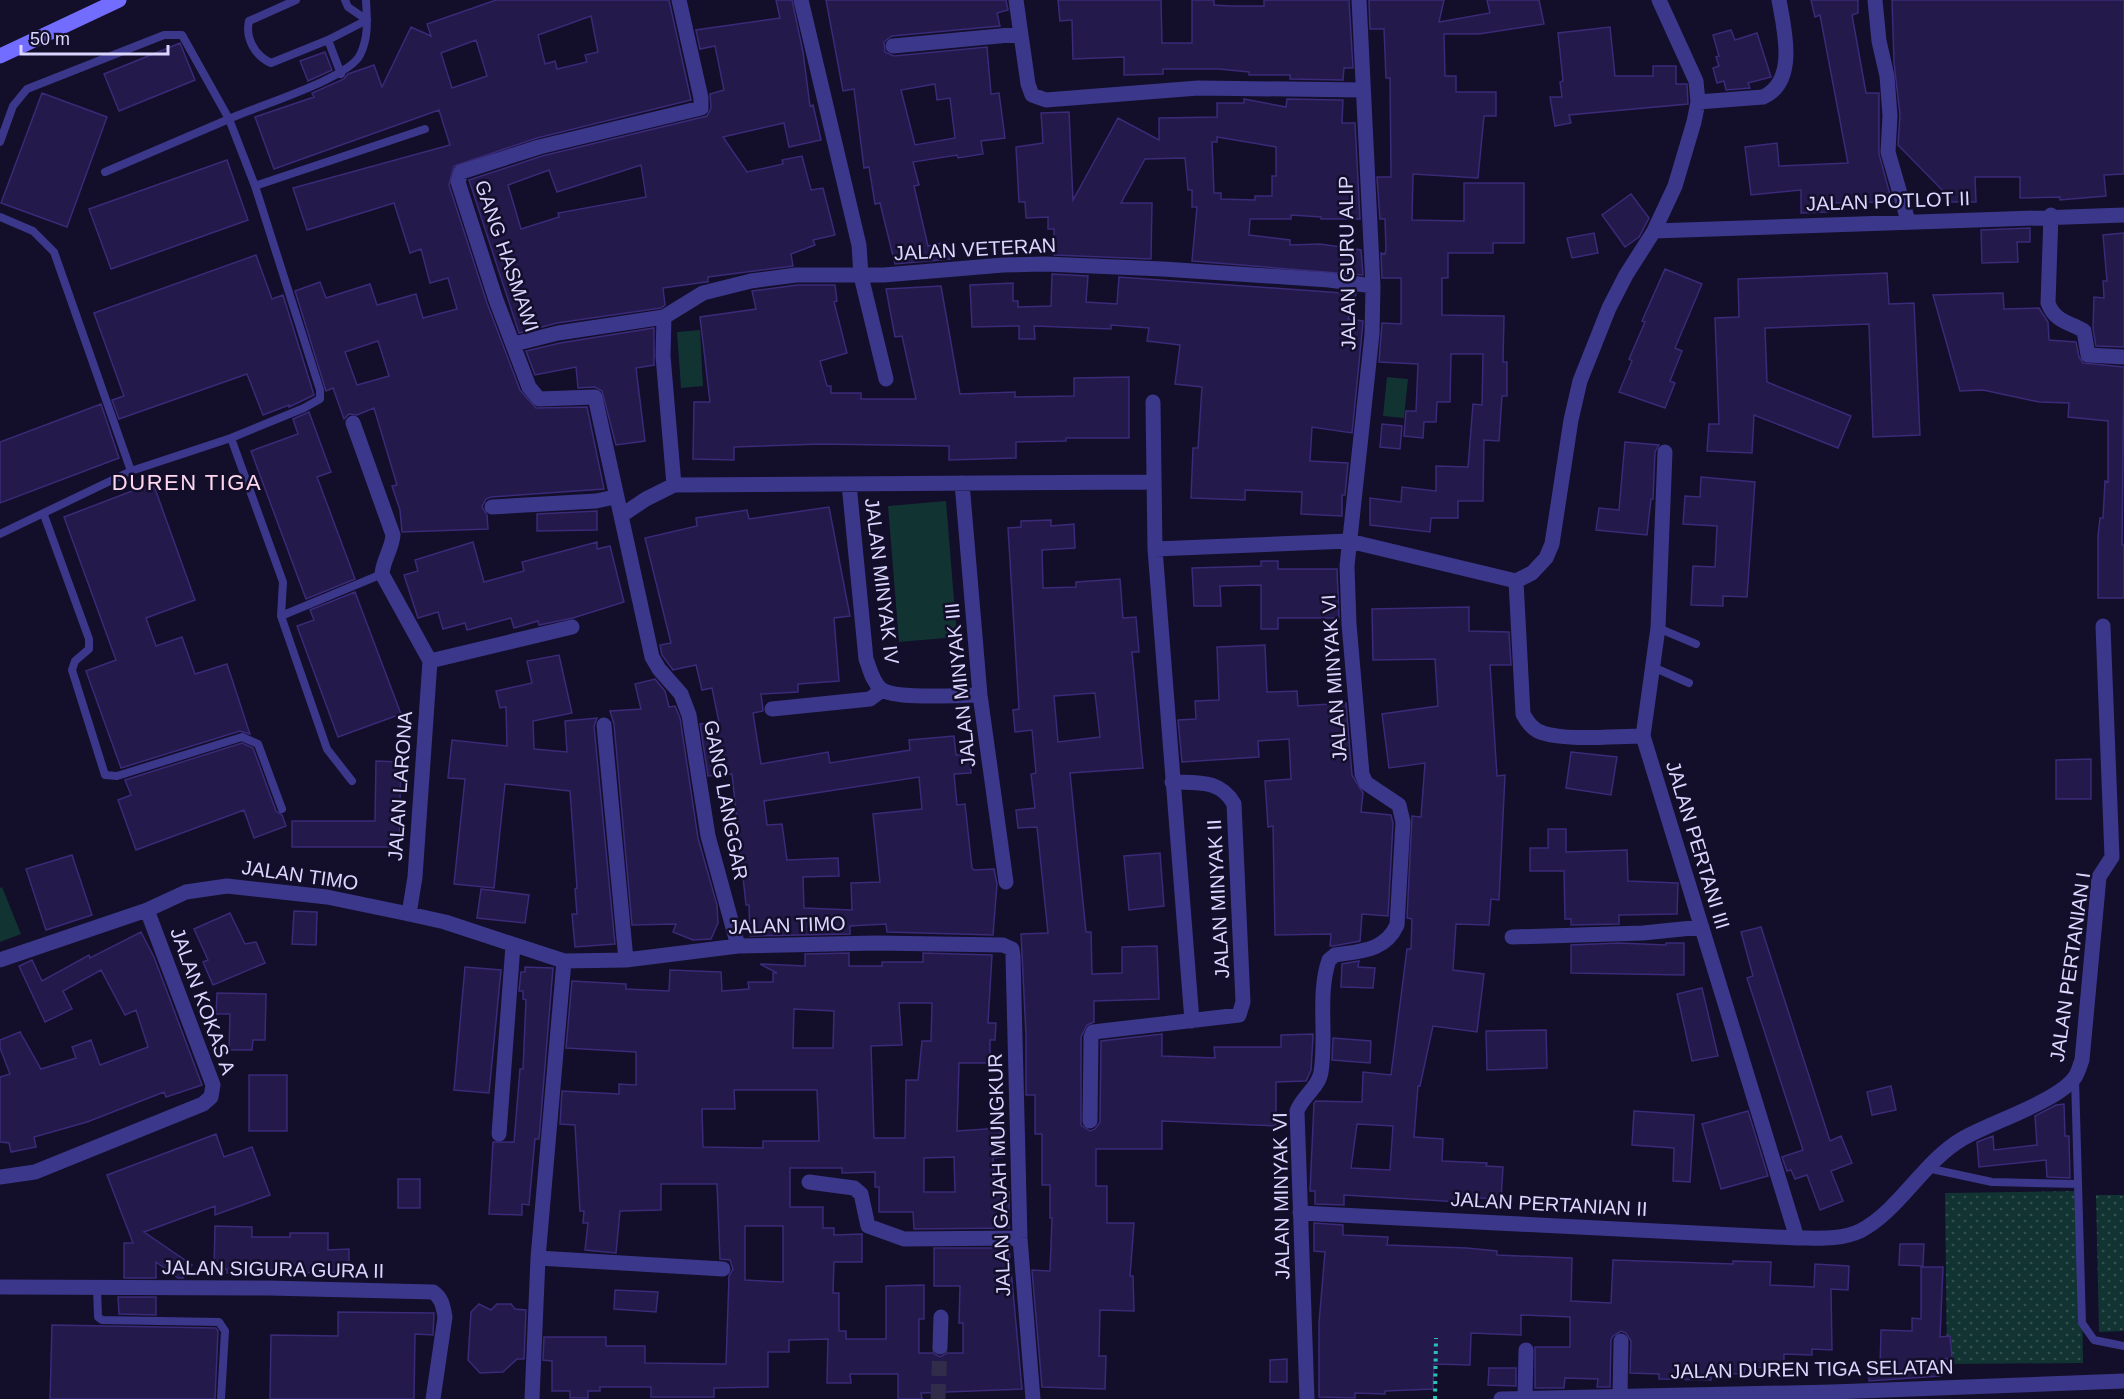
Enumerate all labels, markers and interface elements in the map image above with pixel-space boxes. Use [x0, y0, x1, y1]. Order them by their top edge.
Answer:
scale bar [21, 18, 168, 56]
text: 50 m [30, 29, 70, 49]
street label: JALAN GURU ALIP [1334, 176, 1360, 350]
street label: GANG HASMAWI [471, 177, 543, 335]
street label: JALAN POTLOT II [1806, 187, 1970, 215]
street label: JALAN VETERAN [893, 234, 1057, 264]
district label: DUREN TIGA [112, 470, 262, 495]
street label: JALAN MINYAK IV [861, 497, 903, 666]
street label: JALAN MINYAK VI [1317, 594, 1351, 762]
street label: JALAN MINYAK III [940, 602, 980, 768]
street label: JALAN LARONA [384, 710, 416, 862]
street label: GANG LANGGAR [700, 718, 752, 882]
street label: JALAN PERTANI III [1662, 758, 1734, 932]
street label: JALAN MINYAK II [1203, 819, 1233, 979]
street label: JALAN TIMO [240, 856, 360, 894]
street label: JALAN PERTANIAN I [2046, 871, 2094, 1063]
street label: JALAN TIMO [728, 912, 846, 938]
street label: JALAN KOKAS A [166, 925, 240, 1078]
street label: JALAN GAJAH MUNGKUR [984, 1053, 1014, 1297]
street label: JALAN MINYAK VI [1269, 1112, 1293, 1280]
street label: JALAN PERTANIAN II [1450, 1188, 1648, 1220]
street label: JALAN SIGURA GURA II [162, 1256, 384, 1282]
street label: JALAN DUREN TIGA SELATAN [1670, 1356, 1954, 1382]

